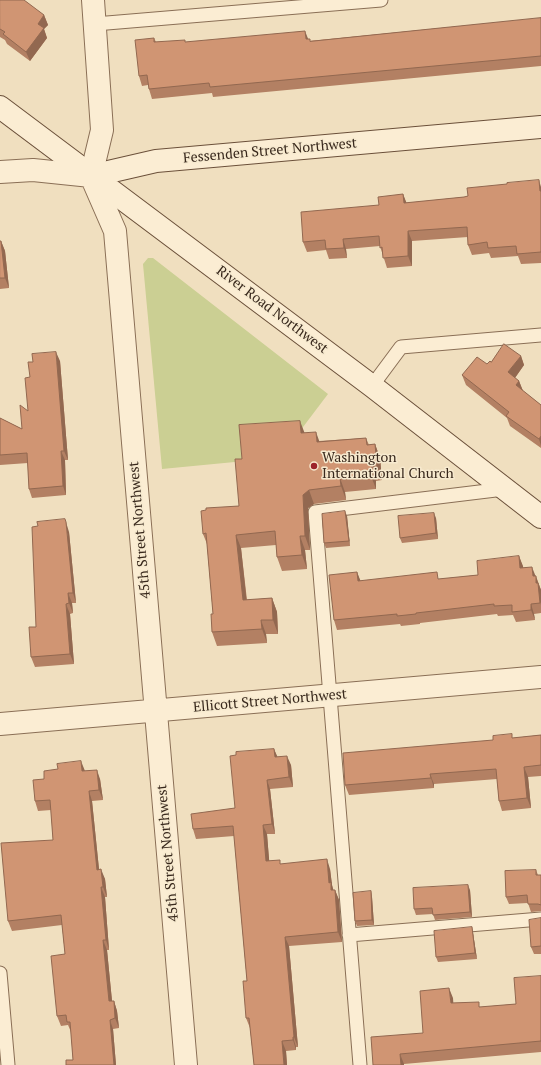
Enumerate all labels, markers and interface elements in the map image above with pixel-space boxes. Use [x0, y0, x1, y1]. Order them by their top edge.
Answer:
street label: Fessenden Street Northwest [182, 135, 358, 167]
street label: River Road Northwest [213, 263, 331, 357]
place label: Washington International Church [322, 450, 454, 482]
street label: 45th Street Northwest [126, 461, 154, 599]
marker: Washington International Church [309, 461, 319, 471]
street label: Ellicott Street Northwest [192, 686, 348, 716]
street label: 45th Street Northwest [154, 784, 182, 922]

